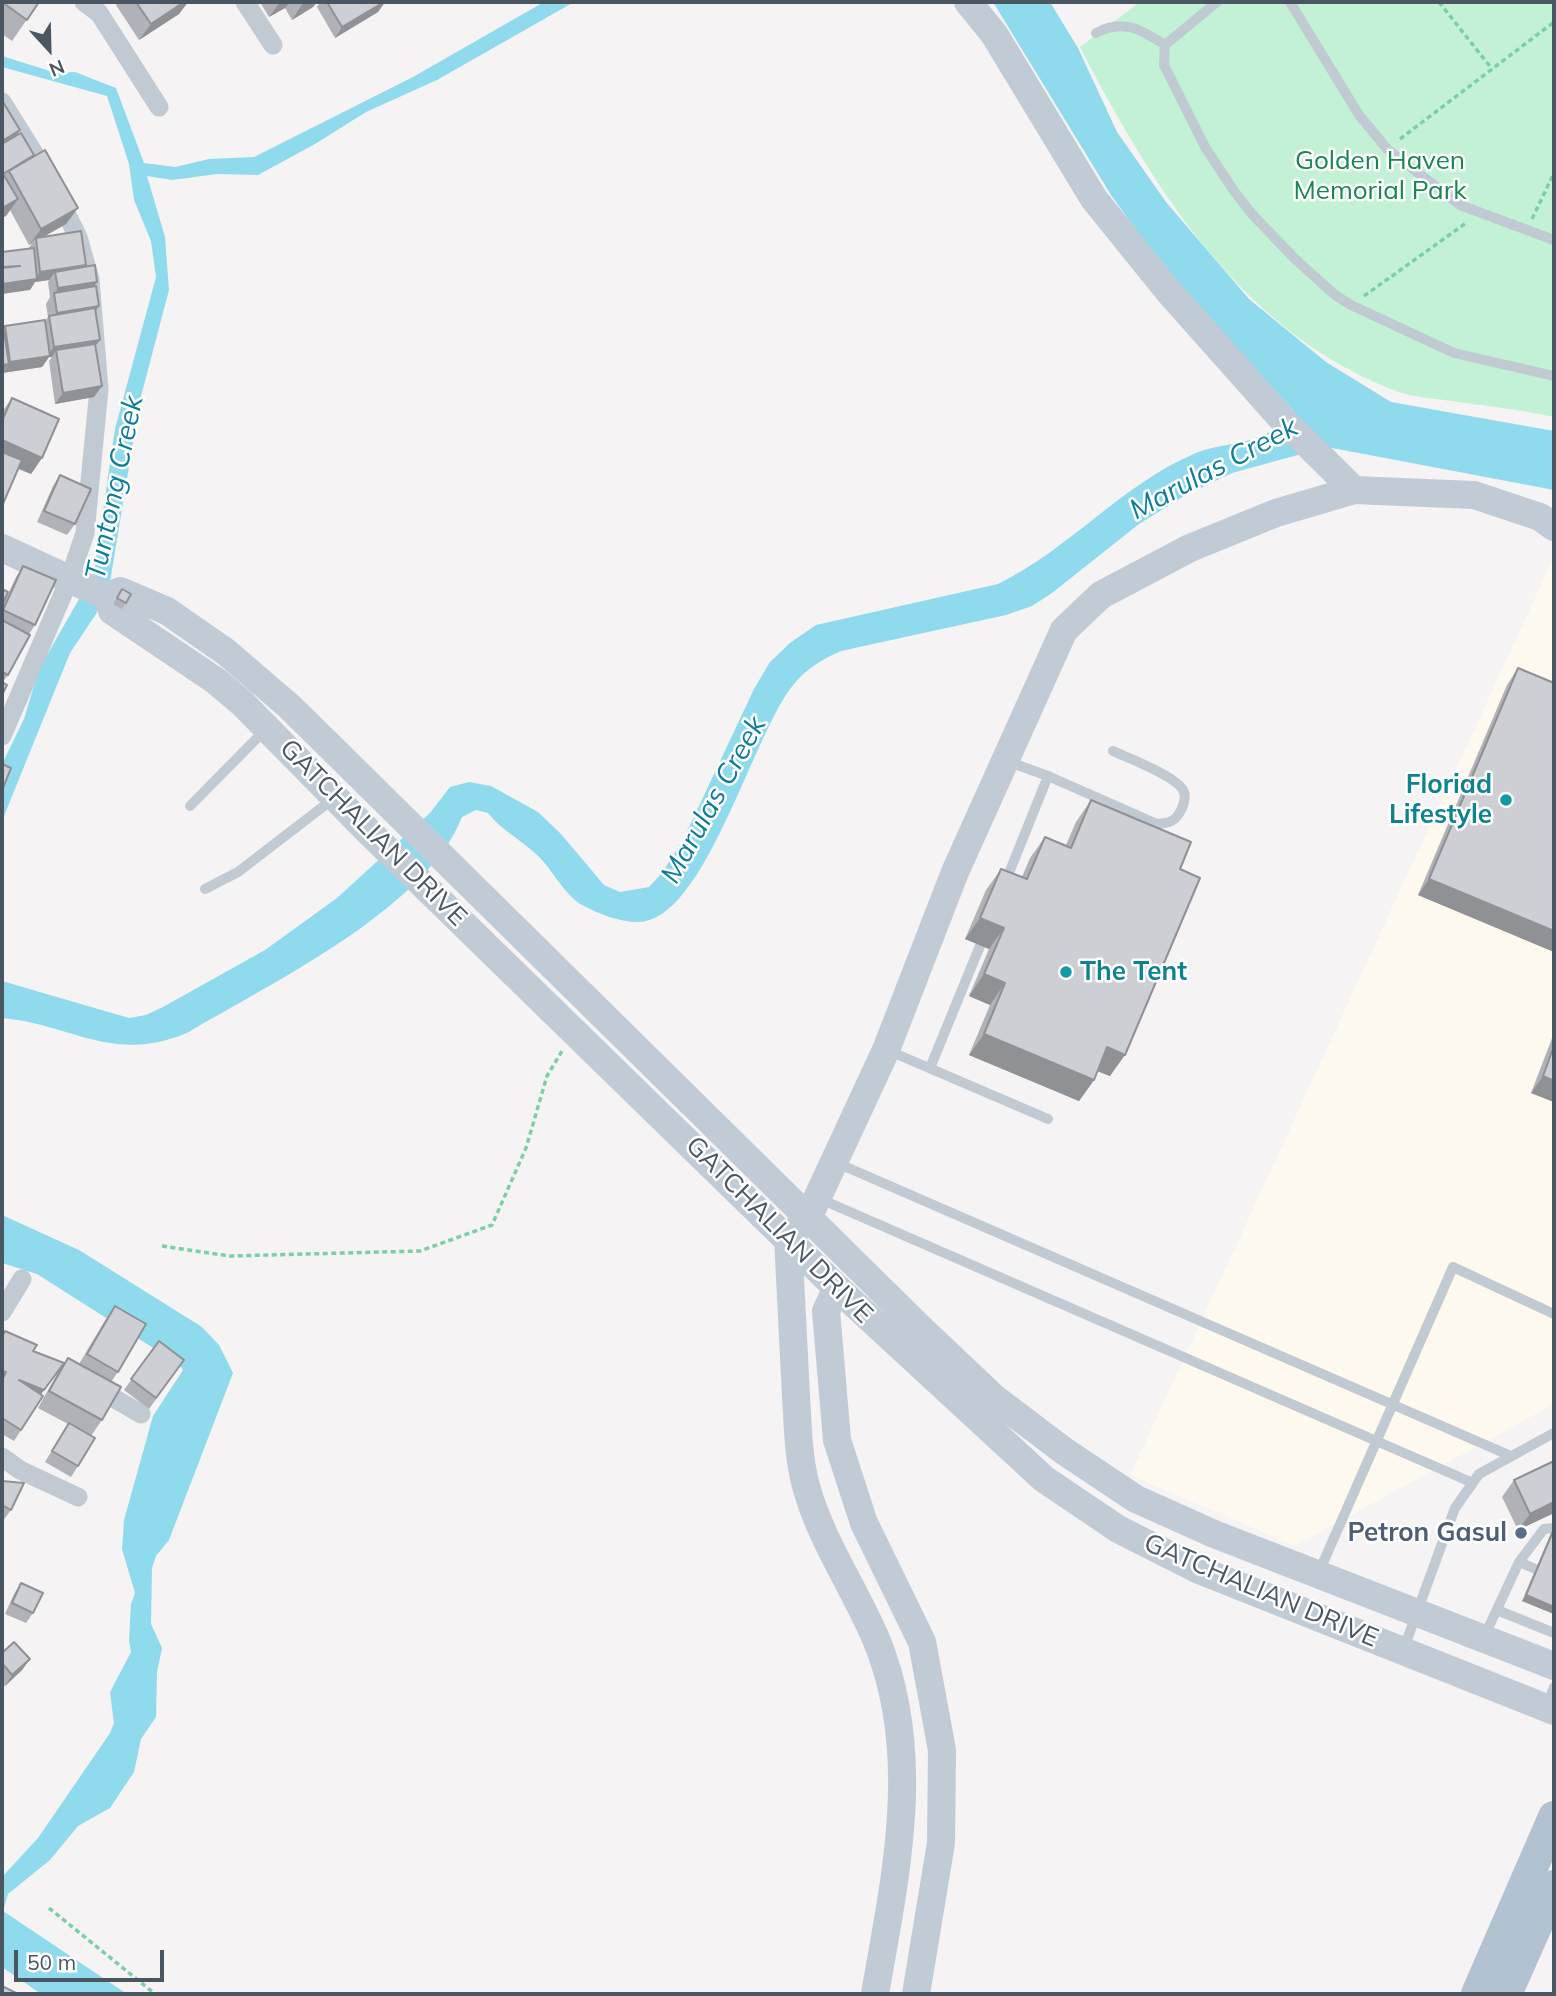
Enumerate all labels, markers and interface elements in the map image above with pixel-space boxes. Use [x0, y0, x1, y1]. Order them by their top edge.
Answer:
north arrow [14, 14, 84, 84]
text: N [46, 55, 68, 82]
park label: Golden Haven Memorial Park [1293, 145, 1467, 206]
water label: Tuntong Creek [79, 393, 151, 583]
water label: Marulas Creek [1124, 411, 1304, 527]
water label: Marulas Creek [654, 711, 774, 889]
street label: GATCHALIAN DRIVE [273, 733, 473, 933]
place label: Floriad Lifestyle [1389, 769, 1492, 830]
marker: Floriad Lifestyle [1498, 792, 1514, 808]
place label: The Tent [1080, 956, 1187, 988]
marker: The Tent [1058, 964, 1074, 980]
street label: GATCHALIAN DRIVE [679, 1130, 879, 1330]
place label: Petron Gasul [1347, 1517, 1507, 1549]
marker: Petron Gasul [1513, 1525, 1529, 1541]
street label: GATCHALIAN DRIVE [1139, 1528, 1383, 1654]
scale bar [18, 1937, 168, 1981]
text: 50 m [27, 1949, 76, 1975]

